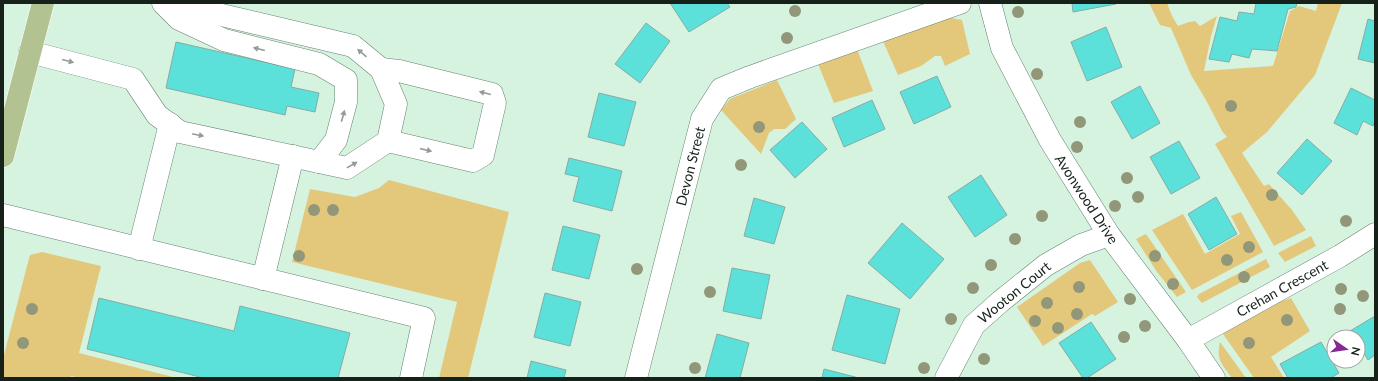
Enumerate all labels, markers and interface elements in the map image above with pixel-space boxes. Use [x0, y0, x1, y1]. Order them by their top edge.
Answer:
one-way arrow [252, 46, 264, 52]
one-way arrow [357, 48, 367, 57]
one-way arrow [62, 59, 74, 65]
one-way arrow [479, 89, 491, 95]
one-way arrow [340, 110, 346, 122]
street label: Devon Street [672, 125, 708, 207]
one-way arrow [192, 133, 204, 139]
one-way arrow [419, 147, 432, 153]
street label: Avonwood Drive [1052, 151, 1122, 247]
one-way arrow [346, 161, 358, 168]
street label: Crehan Crescent [1233, 256, 1331, 320]
street label: Wooton Court [974, 257, 1054, 327]
north arrow [1326, 329, 1366, 369]
text: N [1349, 346, 1364, 357]

